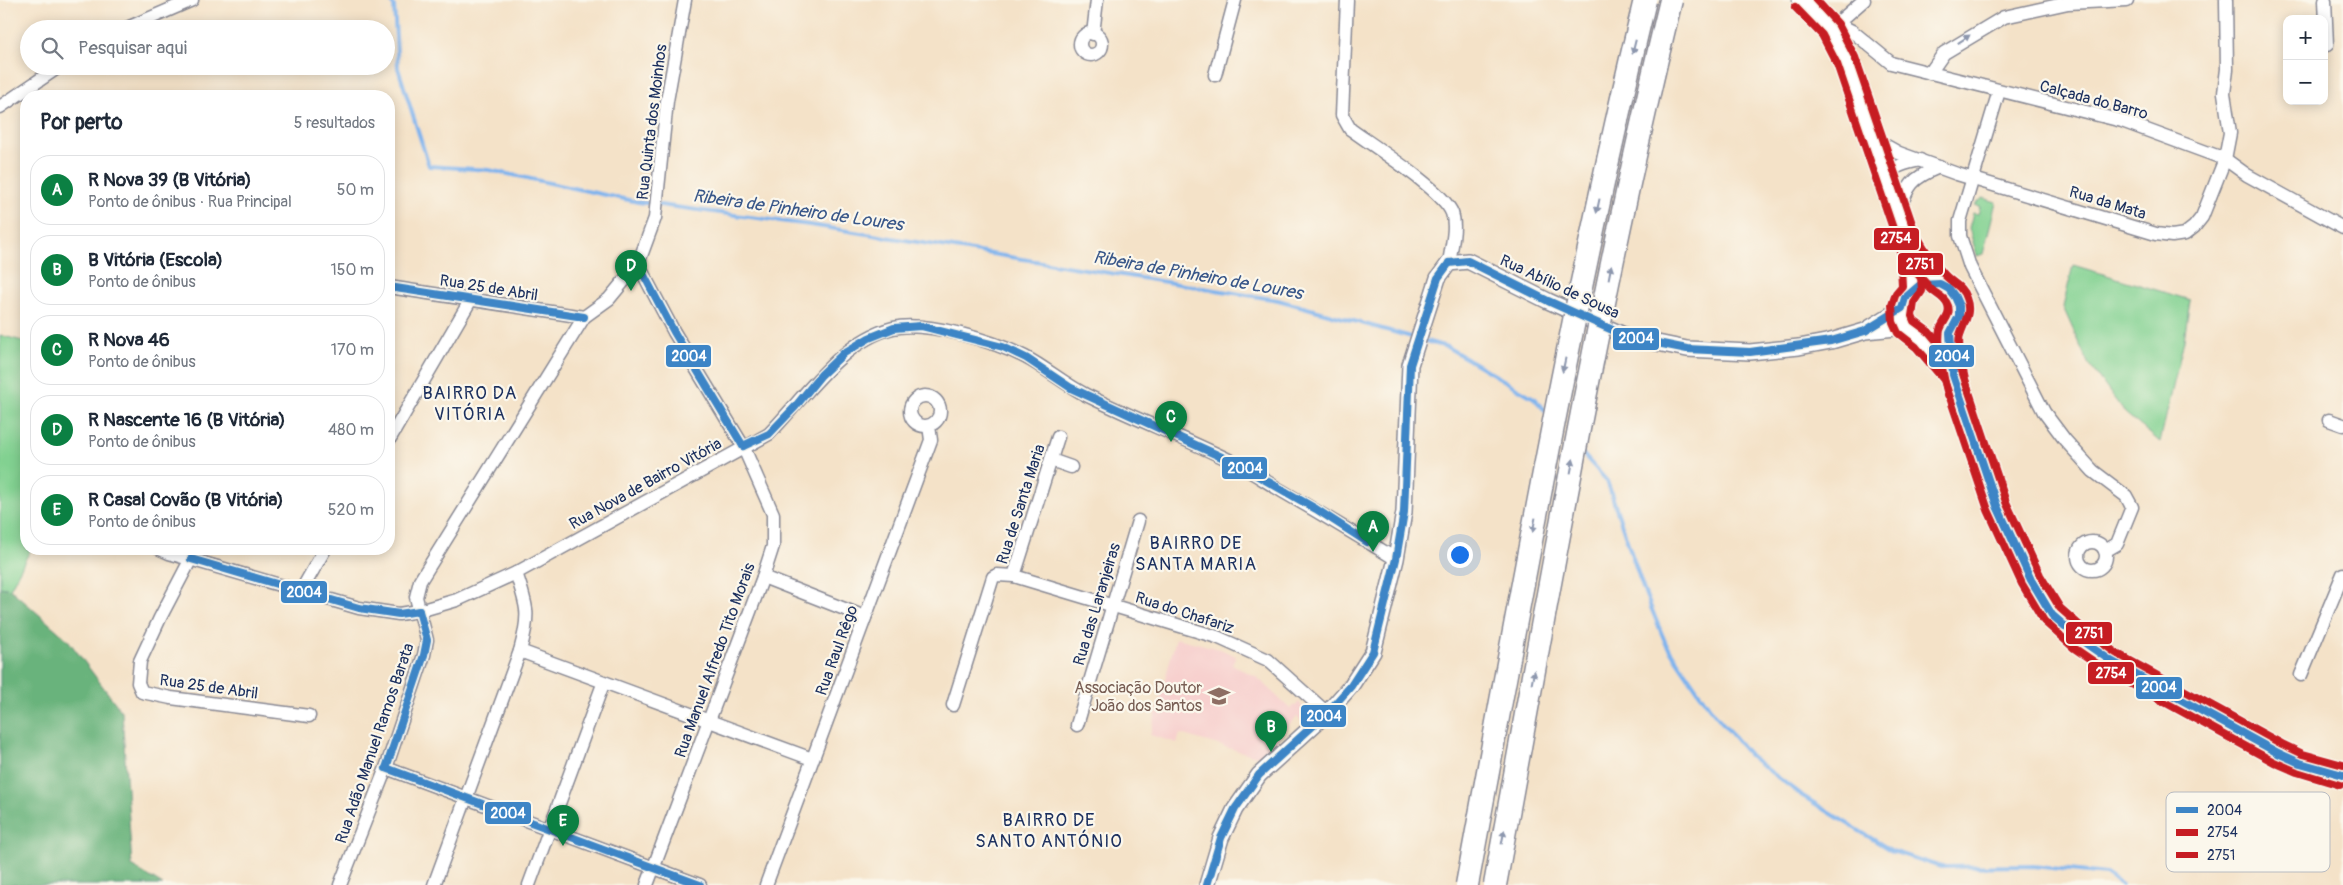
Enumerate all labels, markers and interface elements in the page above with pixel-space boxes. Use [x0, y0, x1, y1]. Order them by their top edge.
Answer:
map controls [2283, 15, 2328, 105]
button: + [2283, 15, 2328, 60]
search box [20, 20, 395, 75]
icon: search [38, 34, 66, 62]
one-way arrow [1958, 34, 1971, 44]
text: Pesquisar aqui [78, 36, 187, 60]
one-way arrow [1629, 40, 1637, 55]
street label: Rua Quinta dos Moinhos [633, 43, 671, 201]
button: − [2283, 60, 2328, 105]
street label: Calçada do Barro [2037, 76, 2151, 124]
text: Por perto [40, 109, 122, 136]
text: 5 resultados [294, 113, 375, 133]
text: R Nova 39 (B Vitória) [88, 168, 252, 192]
text: A [52, 180, 62, 200]
text: 50 m [337, 180, 374, 200]
street label: Rua da Mata [2067, 182, 2149, 224]
water label: Ribeira de Pinheiro de Loures [691, 184, 906, 237]
text: Ponto de ônibus · Rua Principal [88, 192, 292, 212]
one-way arrow [1593, 198, 1601, 214]
line badge: 2754 [1873, 227, 1920, 251]
text: 2754 [1881, 230, 1912, 247]
water label: Ribeira de Pinheiro de Loures [1092, 246, 1306, 306]
text: B Vitória (Escola) [88, 248, 223, 272]
pin: D [615, 250, 647, 291]
street label: Rua Abílio de Sousa [1497, 250, 1623, 323]
line badge: 2751 [1897, 252, 1944, 276]
text: 2751 [1906, 256, 1934, 273]
text: B [52, 260, 62, 280]
text: 150 m [330, 260, 374, 280]
one-way arrow [1606, 264, 1614, 280]
street label: Rua 25 de Abril [438, 270, 539, 306]
text: Ponto de ônibus [88, 272, 196, 292]
line badge: 2004 [1612, 327, 1660, 351]
text: R Nova 46 [88, 328, 170, 352]
text: 2004 [1618, 330, 1654, 347]
text: C [52, 340, 62, 360]
text: 170 m [331, 340, 374, 360]
line badge: 2004 [665, 344, 712, 368]
line badge: 2004 [1928, 344, 1975, 368]
text: 2004 [671, 348, 707, 365]
text: 2004 [1934, 348, 1970, 365]
text: Ponto de ônibus [88, 352, 196, 372]
one-way arrow [1560, 357, 1568, 372]
district label: BAIRRO DA VITÓRIA [422, 382, 518, 426]
pin: C [1155, 401, 1187, 442]
text: R Nascente 16 (B Vitória) [88, 408, 286, 432]
text: D [52, 420, 62, 440]
text: 480 m [328, 420, 374, 440]
text: Ponto de ônibus [88, 432, 196, 452]
street label: Rua Nova de Bairro Vitória [566, 434, 725, 534]
street label: Rua de Santa Maria [992, 442, 1050, 567]
line badge: 2004 [1221, 456, 1268, 480]
one-way arrow [1569, 458, 1577, 474]
text: 2004 [1227, 460, 1263, 477]
text: R Casal Covão (B Vitória) [88, 488, 284, 512]
text: E [53, 500, 61, 520]
text: 520 m [328, 500, 374, 520]
pin: A [1357, 511, 1389, 552]
text: Ponto de ônibus [88, 512, 196, 532]
one-way arrow [1530, 517, 1538, 533]
district label: BAIRRO DE SANTA MARIA [1135, 532, 1257, 576]
street label: Rua das Laranjeiras [1069, 541, 1125, 668]
your location [1447, 542, 1473, 568]
street label: Rua Manuel Alfredo Tito Morais [670, 560, 760, 761]
line badge: 2004 [280, 580, 328, 604]
text: 2004 [286, 584, 322, 601]
street label: Rua do Chafariz [1133, 588, 1237, 638]
street label: Rua Raul Rêgo [811, 602, 863, 698]
line badge: 2751 [2065, 621, 2113, 645]
text: 2751 [2075, 625, 2103, 642]
street label: Rua Adão Manuel Ramos Barata [331, 640, 419, 846]
line badge: 2754 [2087, 661, 2135, 685]
text: 2754 [2096, 665, 2127, 682]
one-way arrow [1530, 669, 1538, 685]
street label: Rua 25 de Abril [158, 670, 259, 704]
line badge: 2004 [2135, 676, 2183, 700]
place label: Associação Doutor João dos Santos [1074, 678, 1202, 716]
text: 2004 [2141, 679, 2177, 696]
school or university icon: Associação Doutor João dos Santos [1206, 683, 1232, 709]
line badge: 2004 [1300, 704, 1347, 728]
text: 2004 [1306, 708, 1342, 725]
pin: B [1255, 711, 1287, 752]
legend [2166, 792, 2330, 872]
line badge: 2004 [484, 801, 532, 825]
text: 2004 [2207, 802, 2242, 819]
text: 2004 [490, 805, 526, 822]
pin: E [547, 805, 579, 846]
district label: BAIRRO DE SANTO ANTÓNIO [975, 809, 1123, 853]
text: 2754 [2207, 824, 2238, 841]
one-way arrow [1500, 829, 1508, 845]
text: 2751 [2207, 847, 2235, 864]

